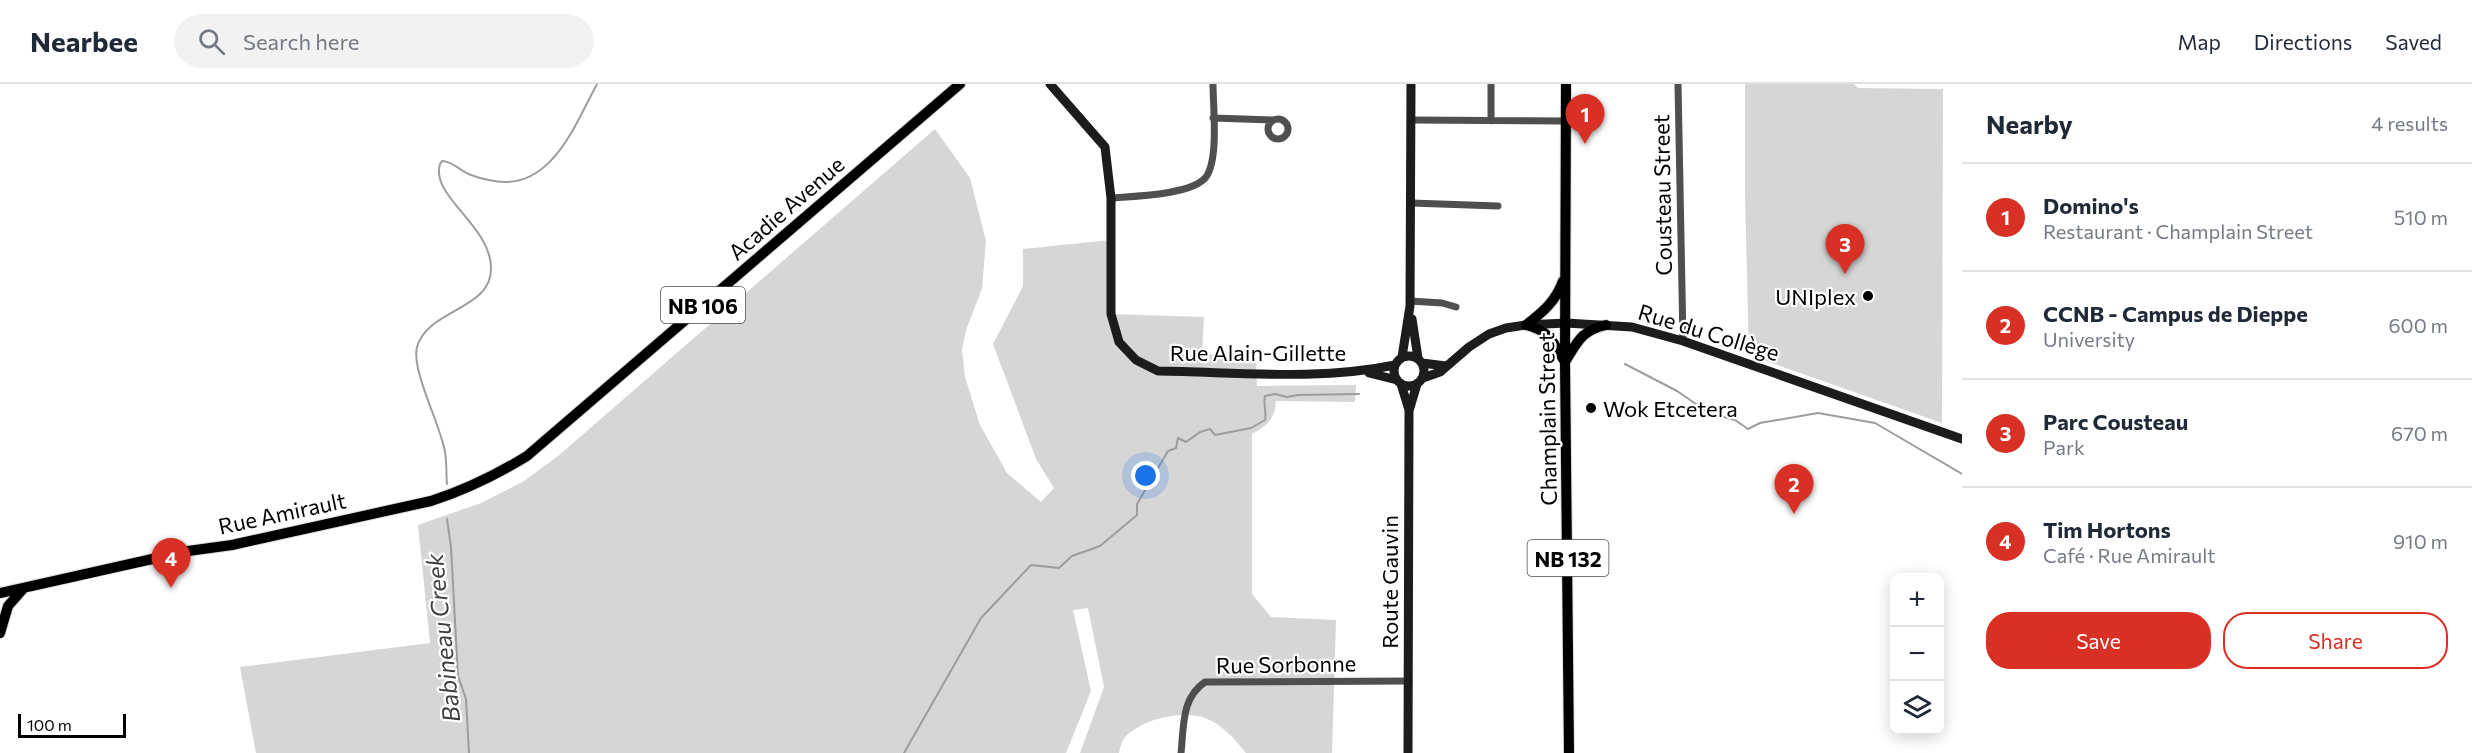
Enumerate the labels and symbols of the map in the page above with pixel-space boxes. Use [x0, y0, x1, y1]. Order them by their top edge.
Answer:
pin: 1 [1566, 94, 1604, 144]
street label: Cousteau Street [1647, 114, 1677, 276]
street label: Acadie Avenue [723, 150, 849, 266]
pin: 3 [1826, 224, 1864, 274]
place label: UNIplex [1775, 283, 1856, 310]
road number: NB 106 [661, 287, 745, 323]
marker: UNIplex [1861, 289, 1875, 303]
street label: Rue du Collège [1635, 298, 1783, 366]
street label: Champlain Street [1532, 332, 1562, 506]
street label: Rue Alain-Gillette [1170, 339, 1346, 366]
place label: Wok Etcetera [1603, 395, 1738, 422]
marker: Wok Etcetera [1584, 401, 1598, 415]
your location [1131, 461, 1160, 490]
pin: 2 [1774, 464, 1814, 514]
street label: Rue Amirault [216, 486, 348, 540]
street label: Route Gauvin [1376, 515, 1403, 649]
pin: 4 [152, 538, 190, 588]
road number: NB 132 [1528, 540, 1608, 576]
water label: Babineau Creek [419, 551, 465, 724]
street label: Rue Sorbonne [1216, 649, 1356, 679]
scale bar [18, 711, 126, 738]

